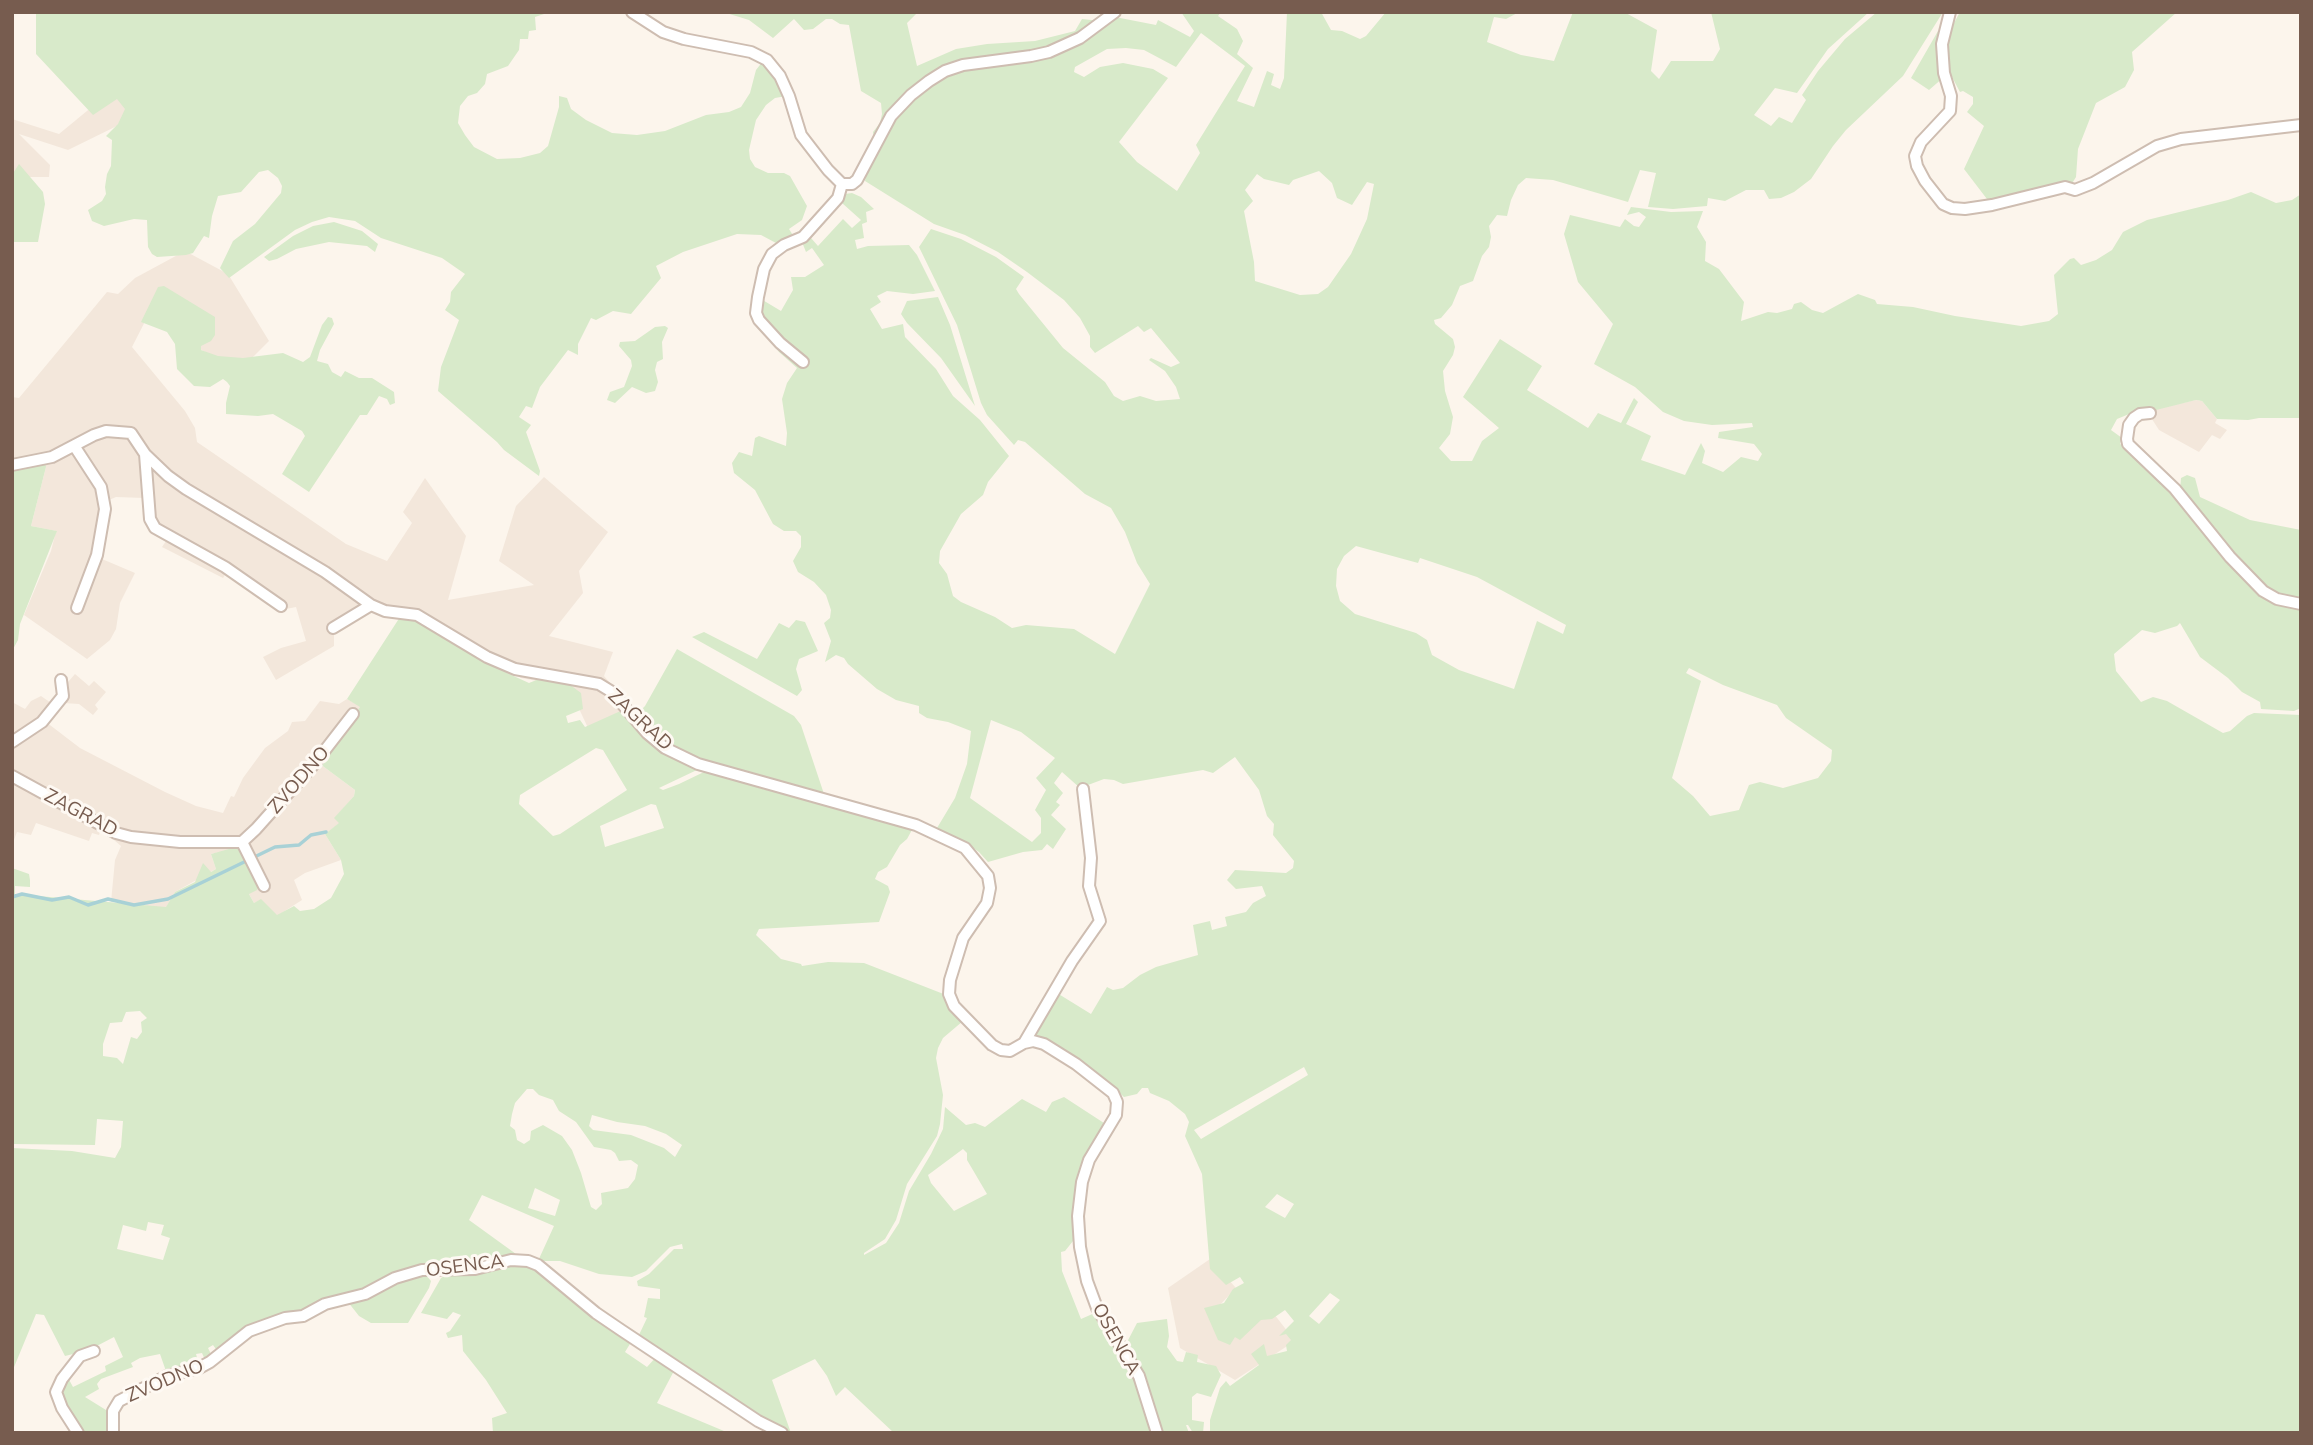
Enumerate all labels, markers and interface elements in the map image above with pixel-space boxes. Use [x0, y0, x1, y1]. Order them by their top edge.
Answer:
street label: ZAGRAD [603, 684, 677, 756]
street label: ZVODNO [264, 742, 334, 818]
street label: ZAGRAD [40, 784, 122, 842]
street label: OSENCA [425, 1250, 505, 1282]
street label: OSENCA [1087, 1299, 1145, 1379]
street label: ZVODNO [123, 1355, 207, 1407]

